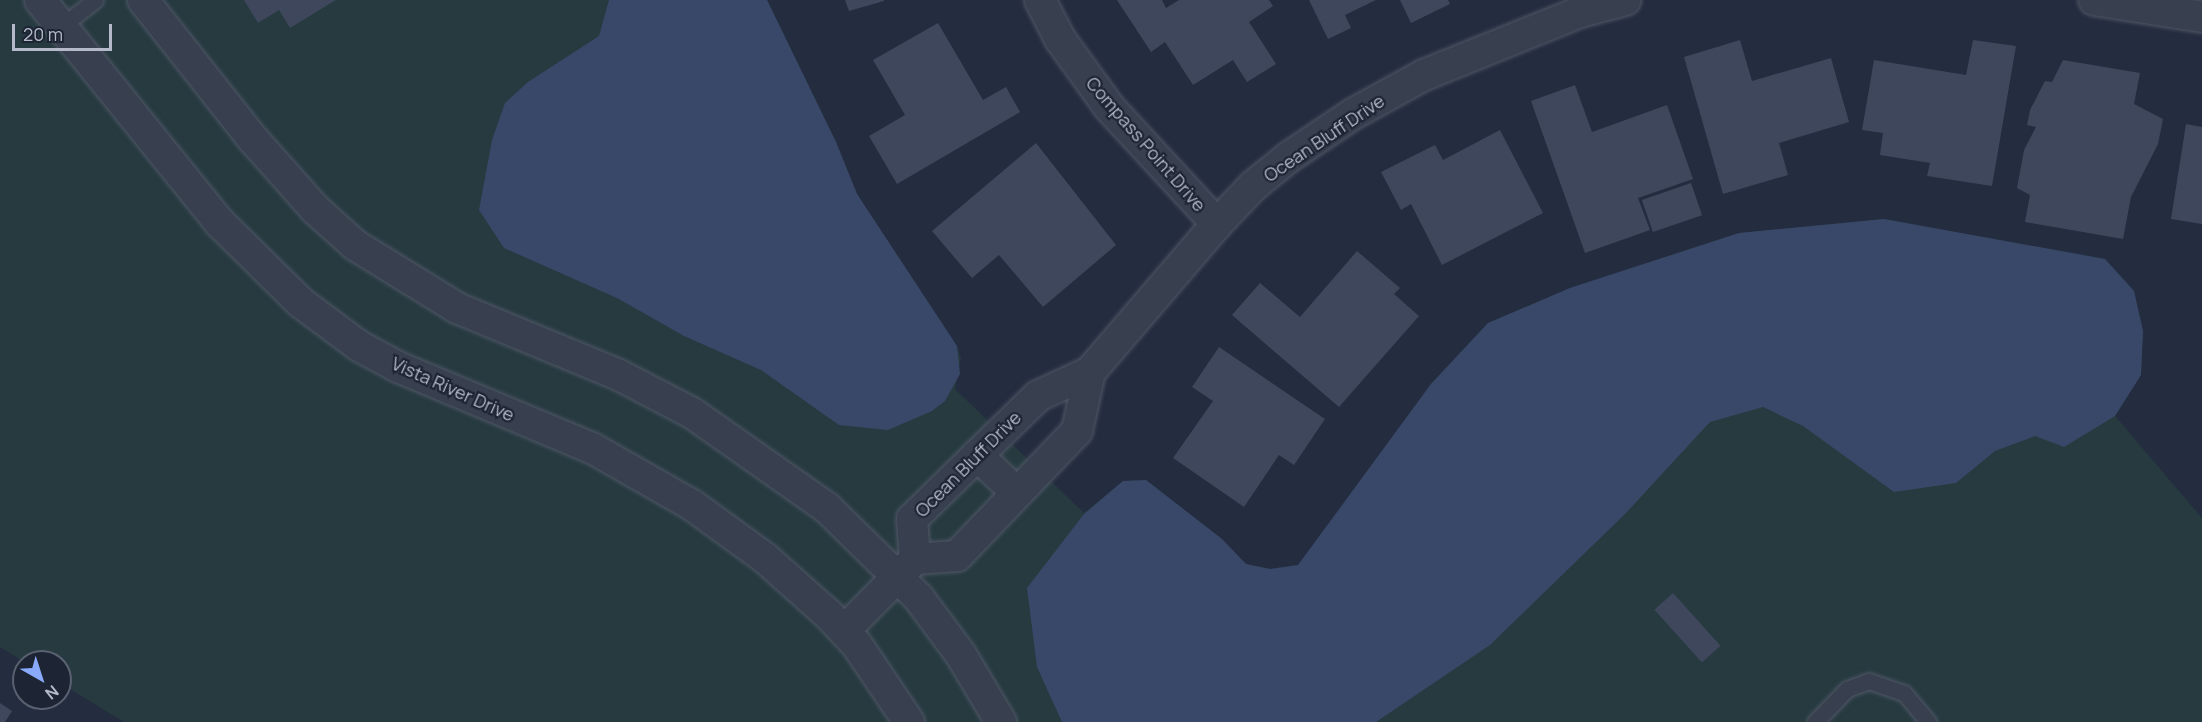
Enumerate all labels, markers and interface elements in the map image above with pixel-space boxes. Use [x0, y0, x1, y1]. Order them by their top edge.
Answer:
scale bar [15, 12, 116, 50]
text: 20 m [23, 22, 63, 46]
street label: Compass Point Drive [1082, 72, 1210, 216]
street label: Ocean Bluff Drive [1260, 90, 1388, 186]
street label: Vista River Drive [388, 352, 518, 426]
street label: Ocean Bluff Drive [911, 407, 1025, 521]
north arrow [12, 650, 72, 710]
text: N [41, 680, 63, 705]

